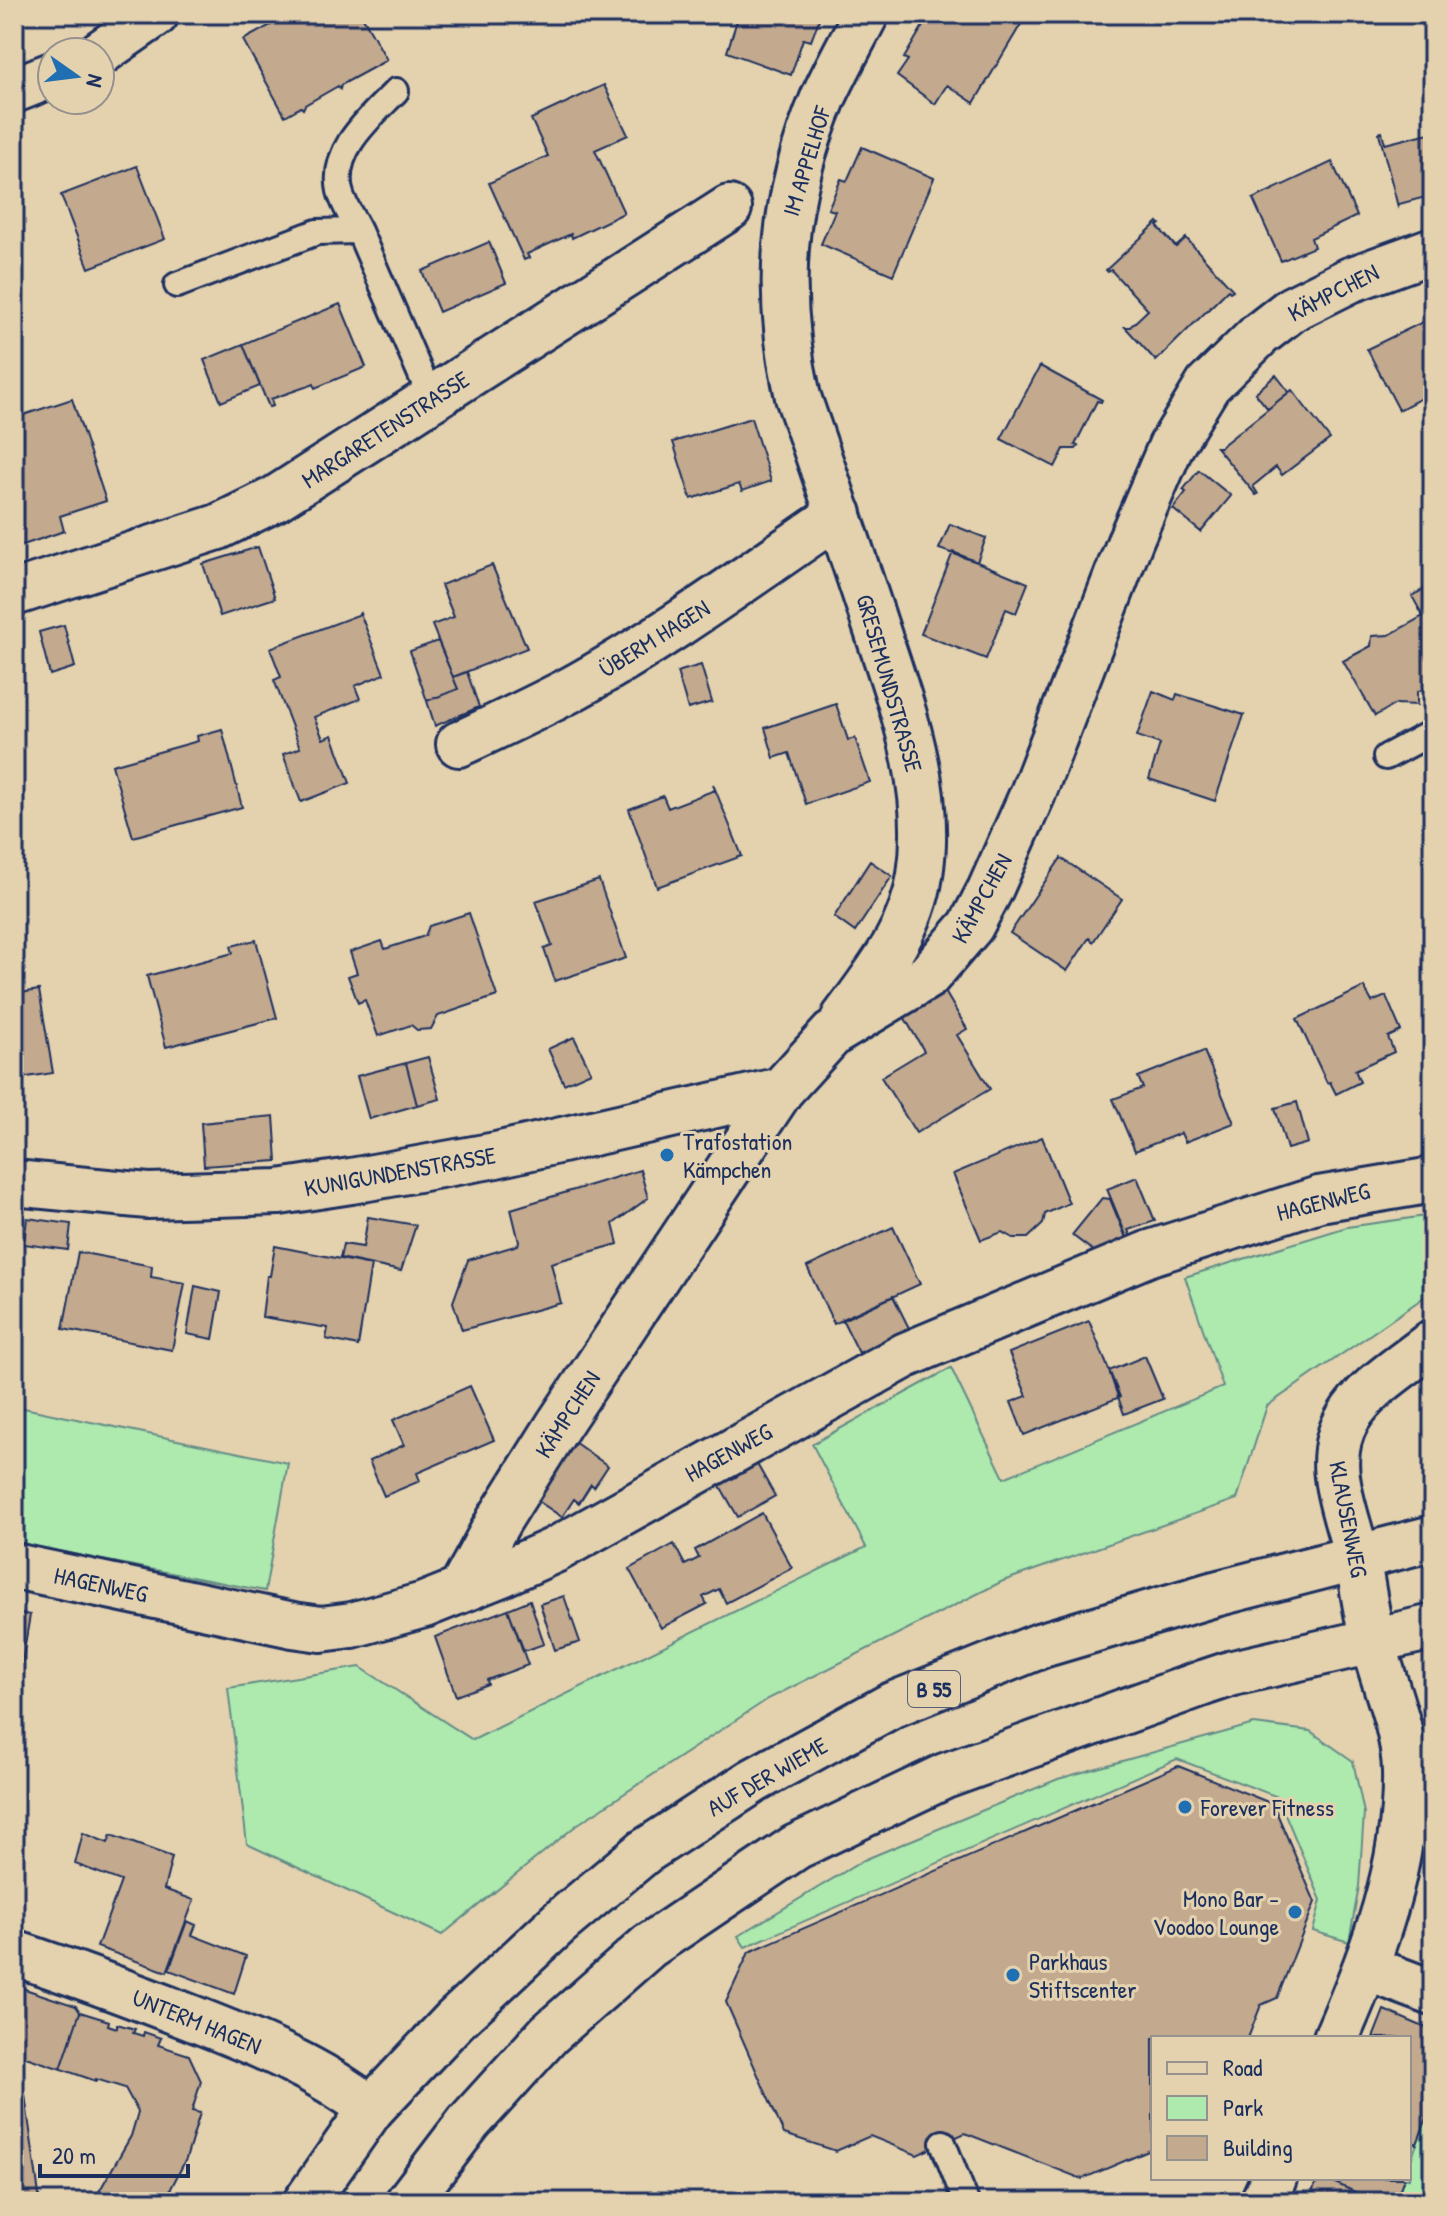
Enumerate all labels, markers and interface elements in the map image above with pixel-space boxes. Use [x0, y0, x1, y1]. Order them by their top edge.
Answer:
north arrow [36, 36, 116, 116]
text: N [79, 72, 111, 90]
street label: IM APPELHOF [774, 101, 838, 220]
street label: KÄMPCHEN [1282, 256, 1384, 328]
street label: MARGARETENSTRASSE [295, 363, 475, 495]
street label: GRESEMUNDSTRASSE [849, 590, 931, 776]
street label: ÜBERM HAGEN [593, 591, 715, 685]
street label: KÄMPCHEN [943, 847, 1019, 949]
place label: Trafostation Kämpchen [683, 1125, 792, 1185]
street label: KUNIGUNDENSTRASSE [302, 1138, 499, 1204]
marker: Trafostation Kämpchen [658, 1146, 676, 1164]
street label: HAGENWEG [1273, 1174, 1373, 1228]
street label: KÄMPCHEN [527, 1364, 607, 1464]
street label: HAGENWEG [679, 1415, 778, 1489]
street label: KLAUSENWEG [1322, 1458, 1376, 1580]
street label: HAGENWEG [51, 1558, 151, 1610]
road number: B 55 [908, 1671, 960, 1707]
street label: AUF DER WIEME [701, 1729, 833, 1823]
place label: Forever Fitness [1200, 1791, 1334, 1823]
marker: Forever Fitness [1176, 1798, 1194, 1816]
place label: Mono Bar - Voodoo Lounge [1153, 1882, 1279, 1942]
marker: Mono Bar - Voodoo Lounge [1286, 1903, 1304, 1921]
place label: Parkhaus Stiftscenter [1029, 1945, 1137, 2005]
marker: Parkhaus Stiftscenter [1004, 1966, 1022, 1984]
street label: UNTERM HAGEN [128, 1981, 266, 2061]
legend [1151, 2036, 1411, 2180]
text: Road [1223, 2051, 1262, 2083]
text: Park [1223, 2091, 1263, 2123]
scale bar [40, 2128, 188, 2178]
text: Building [1223, 2131, 1293, 2163]
text: 20 m [52, 2139, 96, 2171]

